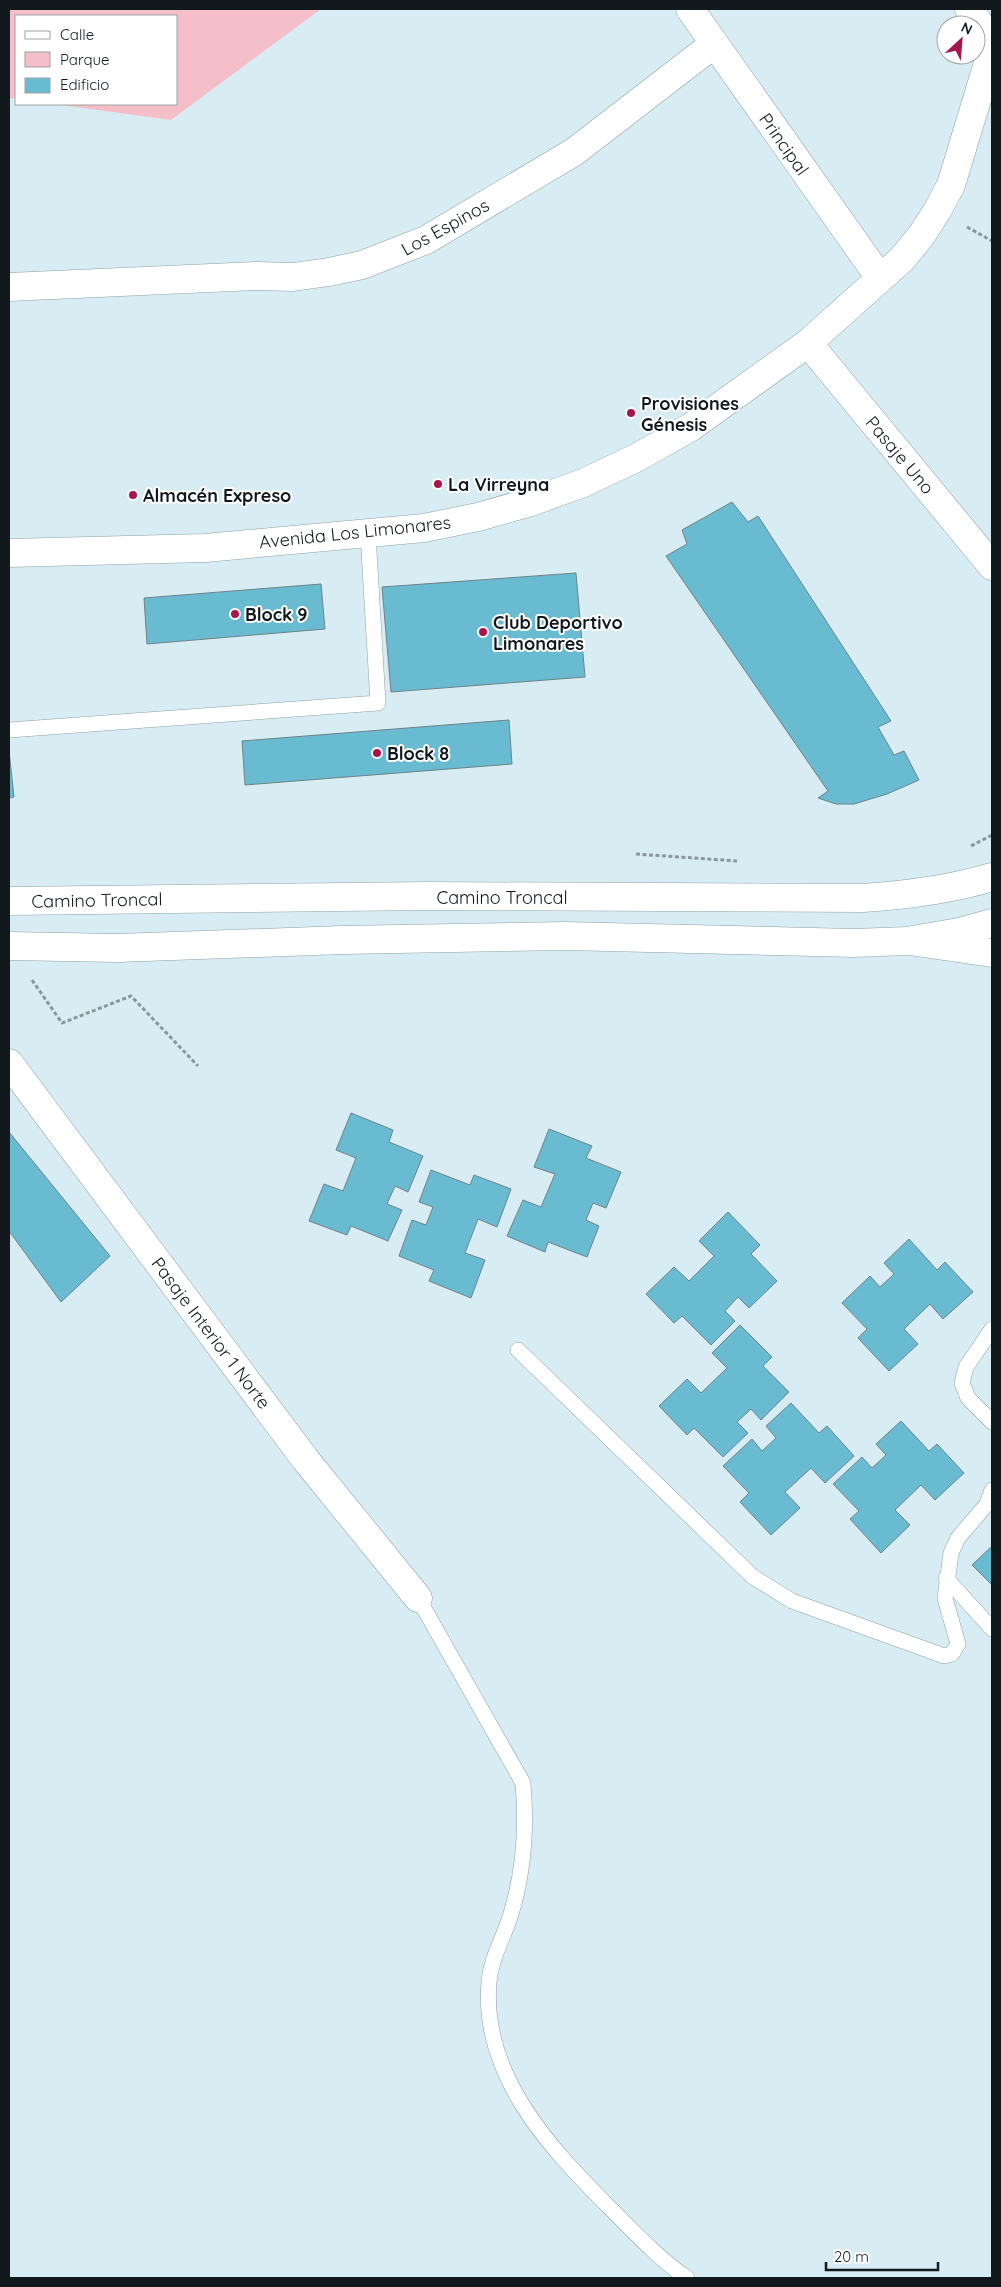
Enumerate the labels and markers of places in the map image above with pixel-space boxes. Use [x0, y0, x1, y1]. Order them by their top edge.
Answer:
place label: Provisiones Génesis [641, 392, 739, 436]
marker: Provisiones Génesis [625, 407, 637, 419]
place label: La Virreyna [448, 473, 549, 496]
marker: La Virreyna [432, 478, 444, 490]
place label: Almacén Expreso [143, 484, 291, 507]
marker: Almacén Expreso [127, 489, 139, 501]
place label: Block 9 [245, 603, 308, 626]
marker: Block 9 [229, 608, 241, 620]
place label: Club Deportivo Limonares [493, 611, 623, 655]
marker: Club Deportivo Limonares [477, 626, 489, 638]
place label: Block 8 [387, 742, 449, 765]
marker: Block 8 [371, 747, 383, 759]

